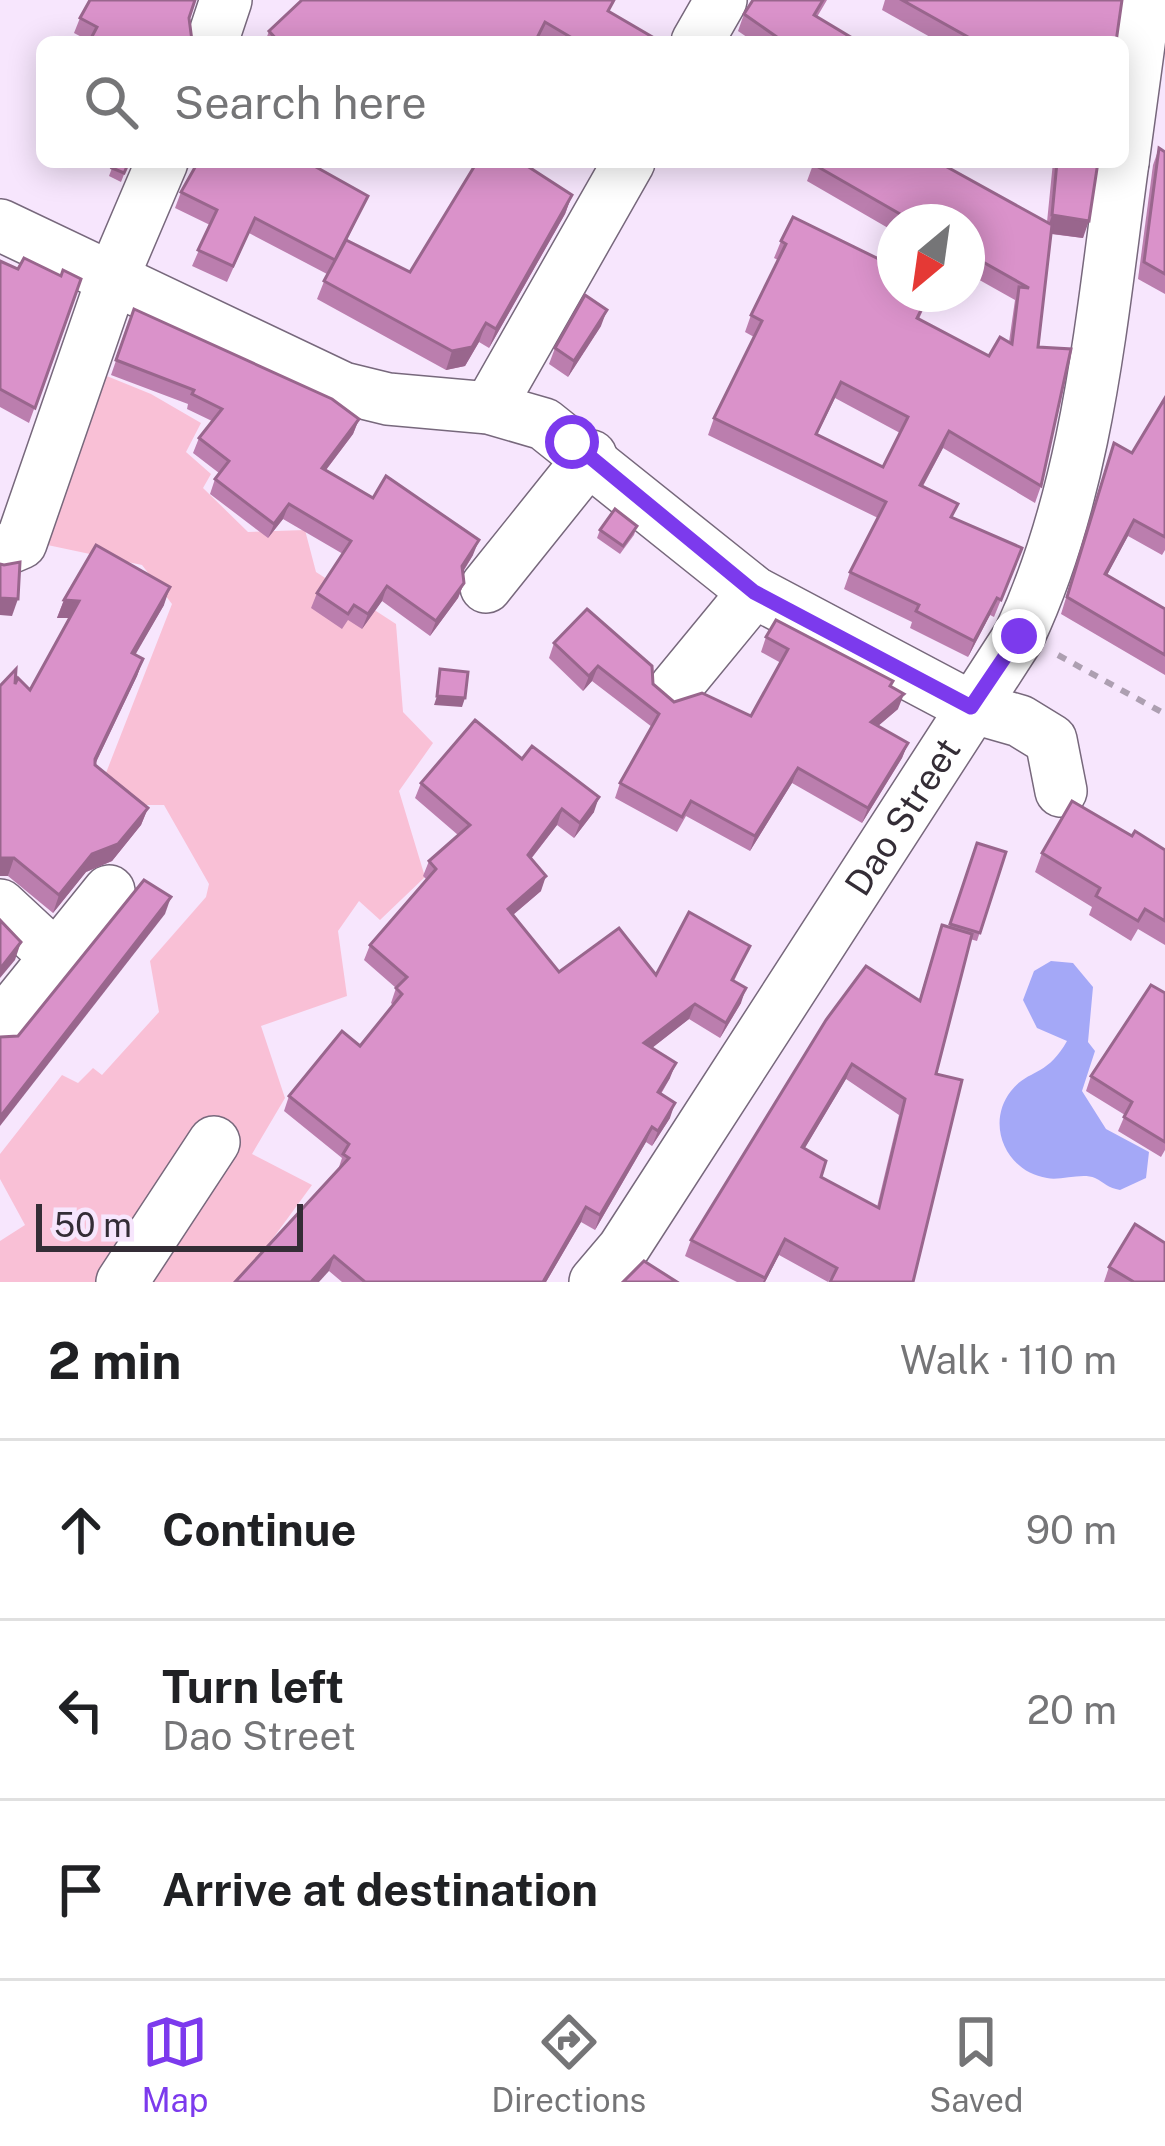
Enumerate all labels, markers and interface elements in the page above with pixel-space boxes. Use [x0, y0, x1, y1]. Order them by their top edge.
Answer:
search box [36, 36, 1129, 168]
icon: search [78, 69, 144, 135]
text: Search here [174, 76, 427, 129]
north arrow [877, 204, 985, 312]
route start [545, 415, 599, 469]
route end [992, 609, 1046, 663]
street label: Dao Street [836, 730, 968, 903]
scale bar [36, 1198, 303, 1251]
text: 50 m [54, 1206, 132, 1244]
text: 2 min [48, 1331, 182, 1390]
text: Walk · 110 m [900, 1337, 1117, 1383]
icon: ahead [48, 1497, 114, 1563]
text: Continue [162, 1503, 356, 1556]
text: 90 m [1026, 1507, 1117, 1553]
text: Turn left [162, 1660, 344, 1713]
icon: left [48, 1677, 114, 1743]
text: 20 m [1027, 1687, 1117, 1733]
text: Dao Street [162, 1713, 356, 1759]
icon: arrive [48, 1857, 114, 1923]
text: Arrive at destination [162, 1863, 598, 1916]
tab: Map [141, 2009, 208, 2119]
tab: Directions [491, 2009, 646, 2119]
tab: Saved [929, 2009, 1024, 2119]

